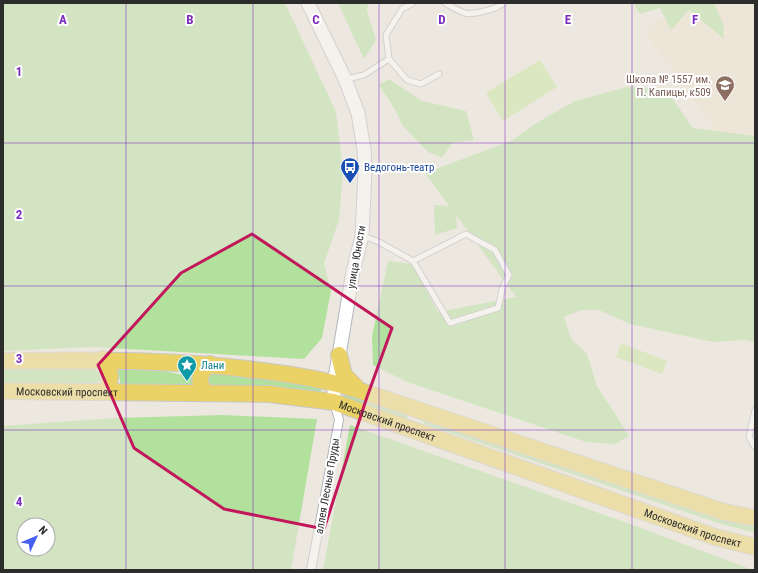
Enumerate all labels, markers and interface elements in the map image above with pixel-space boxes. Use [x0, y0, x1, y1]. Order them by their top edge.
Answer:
text: A [59, 12, 67, 27]
text: B [186, 12, 194, 27]
text: C [312, 12, 320, 27]
text: D [438, 12, 446, 27]
text: E [565, 12, 572, 27]
text: F [692, 12, 698, 27]
text: 1 [16, 64, 22, 79]
place label: Школа № 1557 им. П. Капицы, к509 [626, 73, 711, 99]
school or university icon: Школа № 1557 им. П. Капицы, к509 [714, 74, 736, 102]
bus stop icon: Ведогонь-театр [339, 156, 361, 184]
place label: Ведогонь-театр [364, 161, 434, 174]
text: 2 [16, 207, 23, 222]
street label: улица Юности [345, 224, 368, 290]
text: 3 [16, 351, 22, 366]
place icon: Лани [176, 354, 198, 382]
place label: Лани [201, 359, 224, 372]
street label: Московский проспект [16, 385, 118, 399]
street label: Московский проспект [337, 398, 438, 445]
street label: аллея Лесные Пруды [313, 437, 342, 535]
text: 4 [16, 494, 23, 509]
street label: Московский проспект [642, 506, 743, 550]
north arrow [16, 517, 56, 557]
text: N [36, 523, 50, 538]

